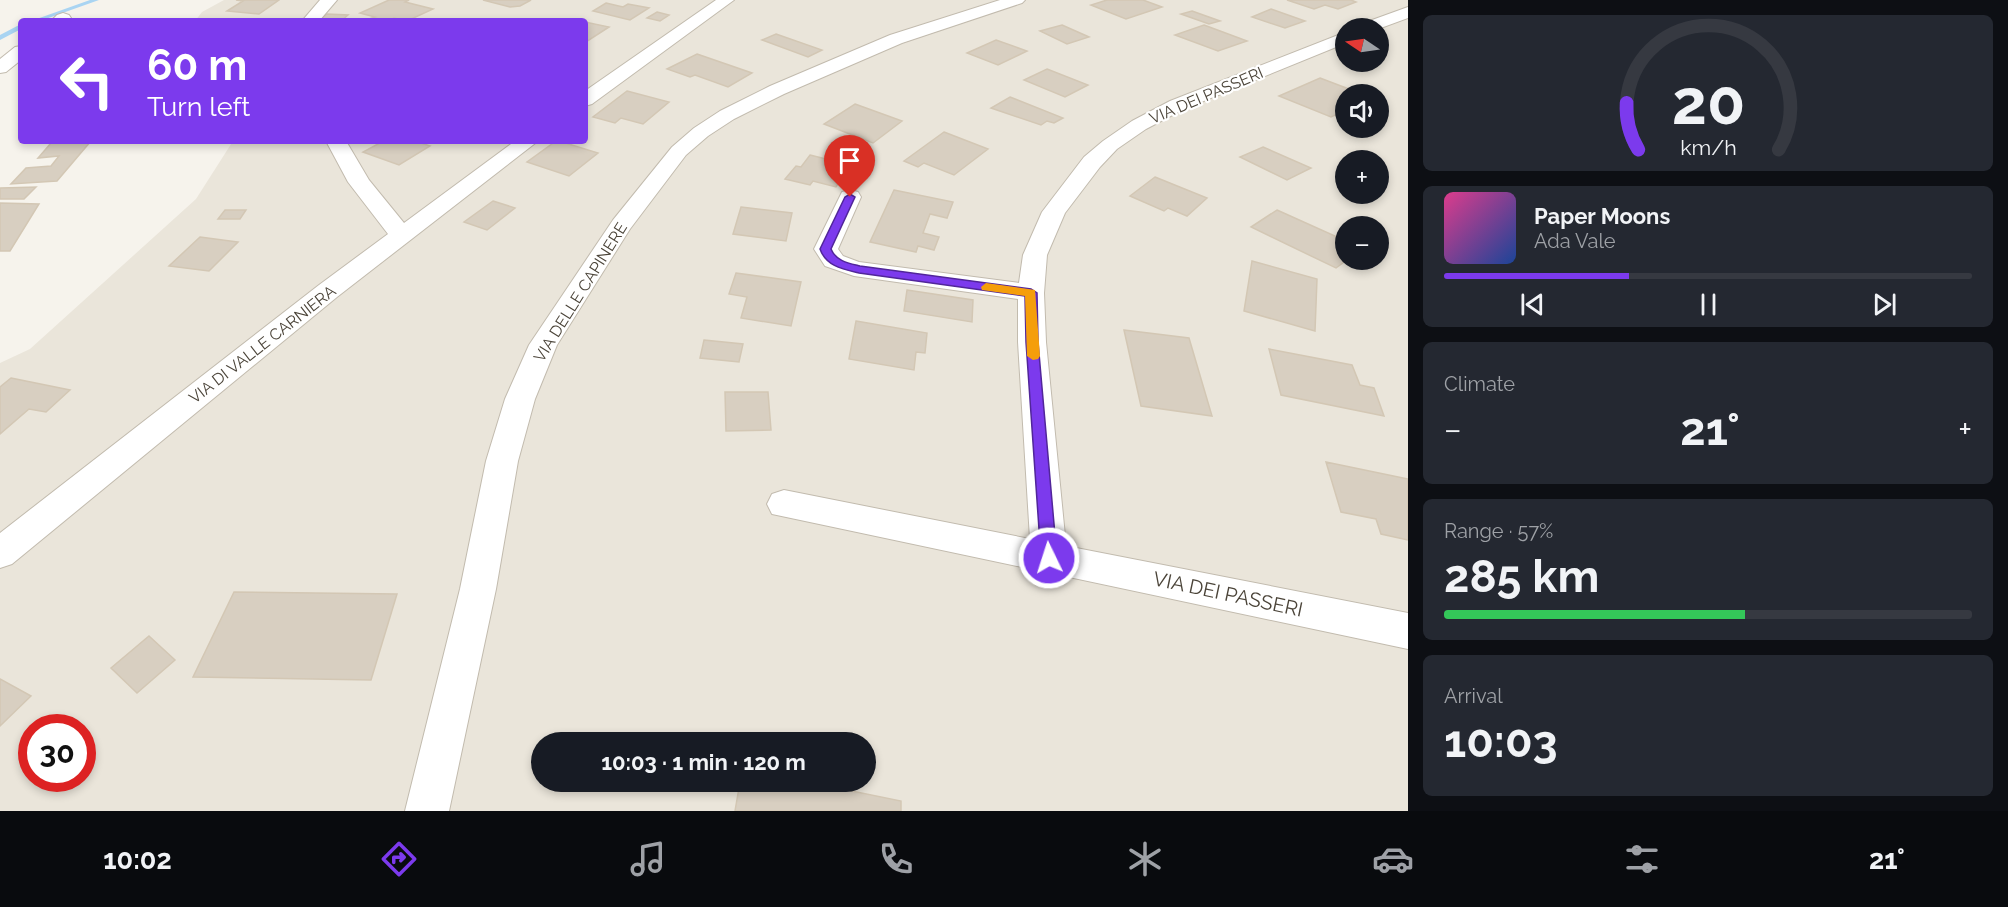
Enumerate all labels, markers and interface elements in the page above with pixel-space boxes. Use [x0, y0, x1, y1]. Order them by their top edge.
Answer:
north arrow [1335, 18, 1389, 72]
map controls [1335, 18, 1389, 270]
text: 60 m [147, 41, 247, 90]
icon: left [48, 42, 126, 120]
street label: VIA DEI PASSERI [1146, 63, 1266, 128]
text: 20 [1671, 65, 1745, 139]
button: sound [1335, 84, 1389, 138]
text: Turn left [147, 91, 250, 122]
pin [824, 135, 875, 197]
text: km/h [1680, 135, 1736, 160]
icon: arrive [833, 144, 866, 177]
button: + [1335, 150, 1389, 204]
text: Paper Moons [1534, 203, 1670, 229]
button: − [1335, 216, 1389, 270]
street label: VIA DELLE CAPINERE [530, 219, 631, 365]
text: Ada Vale [1534, 229, 1616, 253]
street label: VIA DI VALLE CARNIERA [185, 281, 340, 408]
icon: previous [1516, 288, 1549, 321]
icon: pause [1692, 288, 1725, 321]
icon: next [1868, 288, 1901, 321]
text: Climate [1444, 372, 1515, 396]
text: 21° [1680, 403, 1740, 456]
text: − [1444, 410, 1462, 449]
text: + [1958, 410, 1972, 449]
text: Range · 57% [1444, 519, 1553, 543]
position arrow [1017, 526, 1081, 590]
text: 285 km [1444, 550, 1599, 603]
street label: VIA DEI PASSERI [1151, 566, 1305, 622]
text: Arrival [1444, 684, 1503, 708]
speed limit sign: 30 [18, 714, 96, 792]
text: 10:03 [1444, 715, 1558, 768]
text: 10:03 · 1 min · 120 m [601, 749, 806, 775]
icon: directions [378, 838, 420, 880]
icon: music [627, 838, 669, 880]
icon: phone [875, 838, 917, 880]
icon: climate [1124, 838, 1166, 880]
icon: car [1372, 838, 1414, 880]
icon: filters [1621, 838, 1663, 880]
text: 10:02 [103, 844, 172, 875]
text: 21° [1869, 844, 1905, 875]

